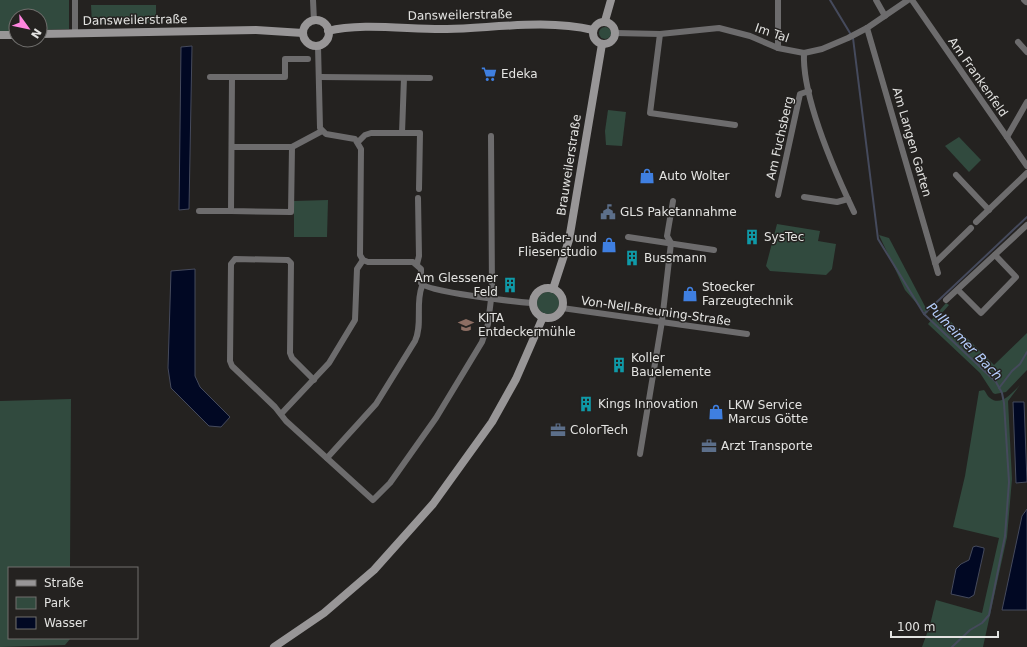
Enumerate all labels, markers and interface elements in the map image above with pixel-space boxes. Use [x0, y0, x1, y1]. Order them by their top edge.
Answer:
street label: Dansweilerstraße [407, 7, 513, 23]
north arrow [8, 8, 48, 48]
street label: Dansweilerstraße [82, 12, 188, 28]
street label: Im Tal [753, 21, 791, 45]
text: N [28, 26, 44, 41]
street label: Am Frankenfeld [945, 35, 1011, 119]
supermarket icon: Edeka [480, 65, 498, 83]
place label: Edeka [501, 67, 538, 81]
street label: Am Langen Garten [890, 86, 934, 198]
street label: Am Fuchsberg [764, 95, 796, 181]
street label: Brauweilerstraße [554, 113, 584, 217]
shop icon: Auto Wolter [638, 167, 656, 185]
place label: Auto Wolter [659, 169, 730, 183]
public building icon: GLS Paketannahme [599, 203, 617, 221]
place label: GLS Paketannahme [620, 205, 737, 219]
building icon: SysTec [743, 228, 761, 246]
place label: SysTec [764, 230, 804, 244]
place label: Bäder- und Fliesenstudio [518, 231, 597, 259]
shop icon: Bäder- und Fliesenstudio [600, 236, 618, 254]
building icon: Bussmann [623, 249, 641, 267]
place label: Bussmann [644, 251, 707, 265]
place label: Am Glessener Feld [414, 271, 498, 299]
building icon: Am Glessener Feld [501, 276, 519, 294]
place label: Stoecker Farzeugtechnik [702, 280, 793, 308]
shop icon: Stoecker Farzeugtechnik [681, 285, 699, 303]
street label: Von-Nell-Breuning-Straße [580, 294, 732, 328]
water label: Pulheimer Bach [924, 299, 1005, 383]
place label: KITA Entdeckermühle [478, 311, 576, 339]
school or university icon: KITA Entdeckermühle [457, 316, 475, 334]
place label: Koller Bauelemente [631, 351, 711, 379]
building icon: Koller Bauelemente [610, 356, 628, 374]
building icon: Kings Innovation [577, 395, 595, 413]
place label: Kings Innovation [598, 397, 698, 411]
place label: LKW Service Marcus Götte [728, 398, 808, 426]
shop icon: LKW Service Marcus Götte [707, 403, 725, 421]
office icon: ColorTech [549, 421, 567, 439]
place label: ColorTech [570, 423, 628, 437]
office icon: Arzt Transporte [700, 437, 718, 455]
place label: Arzt Transporte [721, 439, 813, 453]
legend [8, 567, 138, 639]
text: Straße [44, 576, 84, 590]
text: Park [44, 596, 70, 610]
scale bar [891, 613, 998, 639]
text: Wasser [44, 616, 87, 630]
text: 100 m [897, 620, 935, 634]

